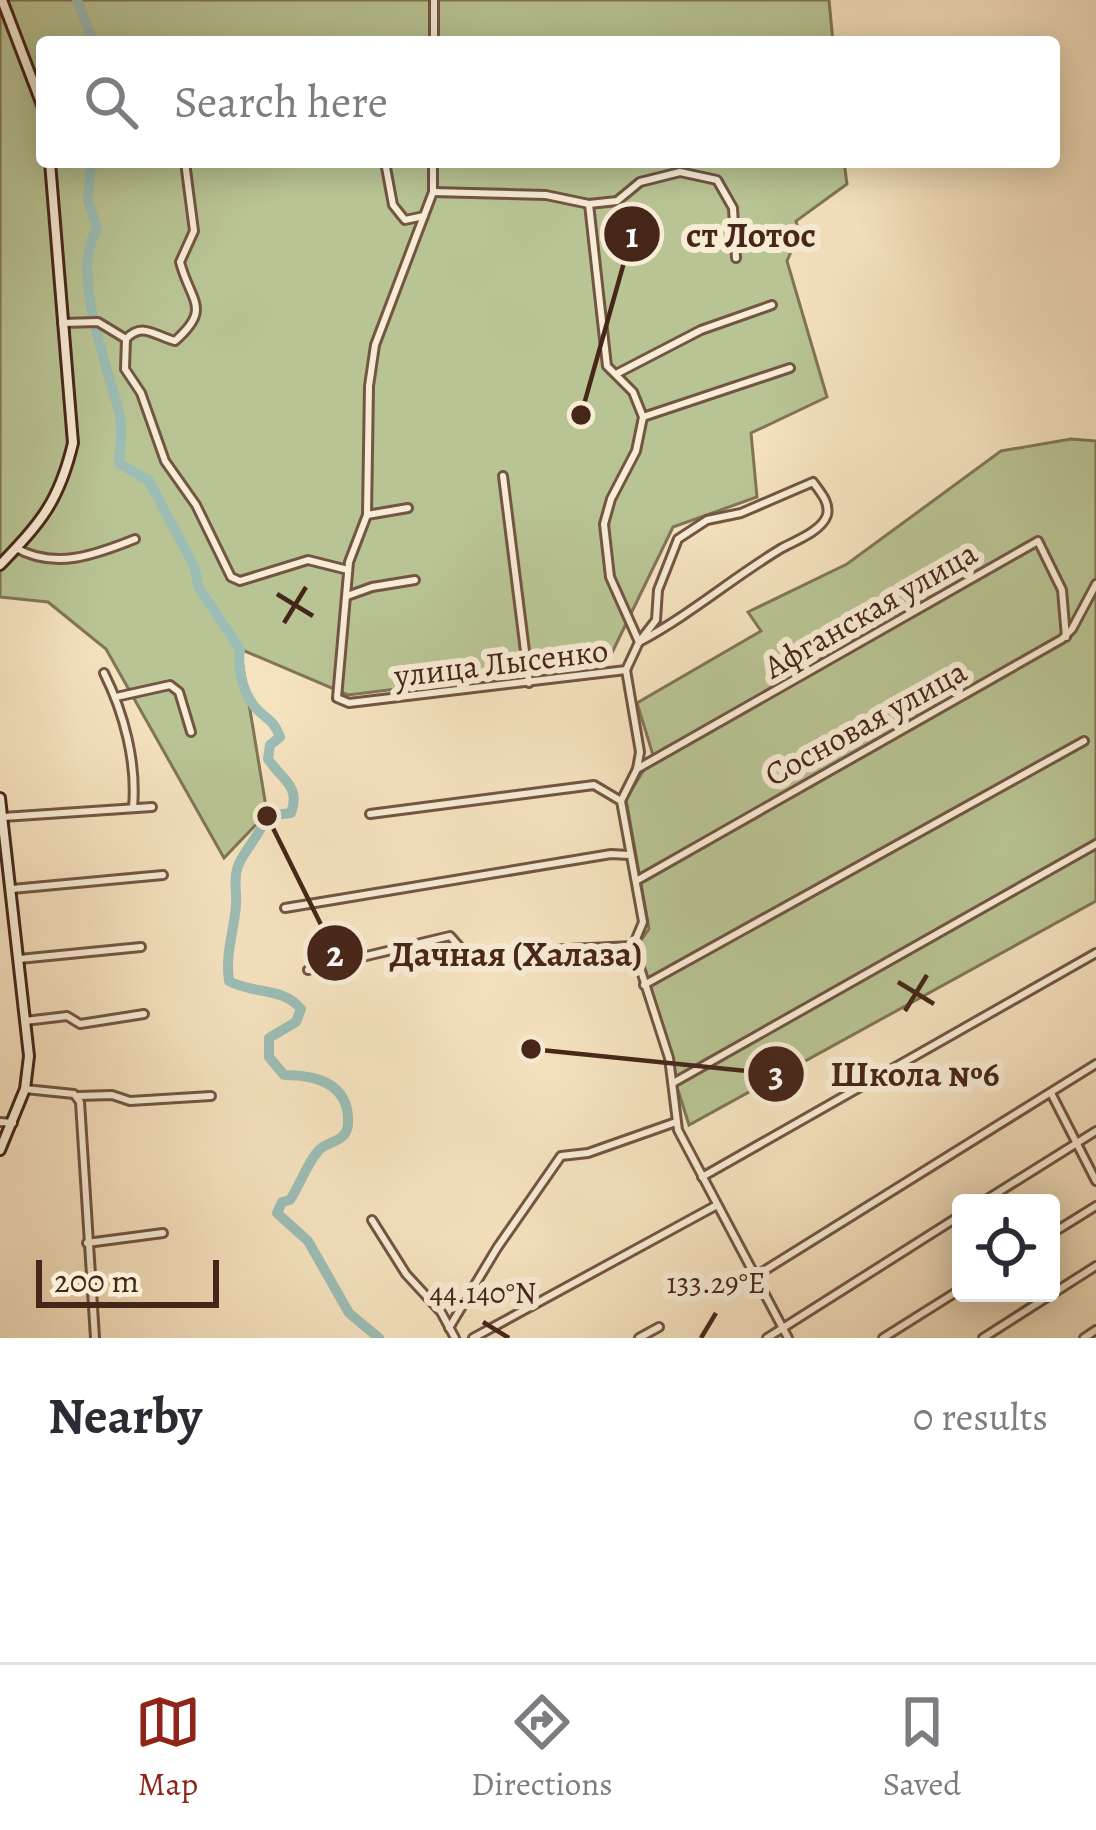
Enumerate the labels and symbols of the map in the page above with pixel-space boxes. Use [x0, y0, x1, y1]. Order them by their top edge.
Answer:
callout: ст Лотос [602, 198, 840, 270]
text: 1 [626, 210, 639, 259]
text: ст Лотос [686, 210, 816, 259]
street label: Афганская улица [754, 530, 986, 689]
street label: улица Лысенко [391, 627, 611, 698]
street label: Сосновая улица [756, 648, 975, 797]
callout: Дачная (Халаза) [305, 917, 666, 989]
text: 2 [326, 929, 344, 978]
text: Дачная (Халаза) [389, 929, 643, 978]
callout: Школа №6 [746, 1038, 1024, 1110]
text: 3 [768, 1049, 784, 1098]
text: Школа №6 [830, 1049, 1000, 1098]
scale bar [36, 1254, 219, 1307]
text: 133.29°E [666, 1263, 766, 1303]
text: 44.140°N [430, 1273, 536, 1313]

